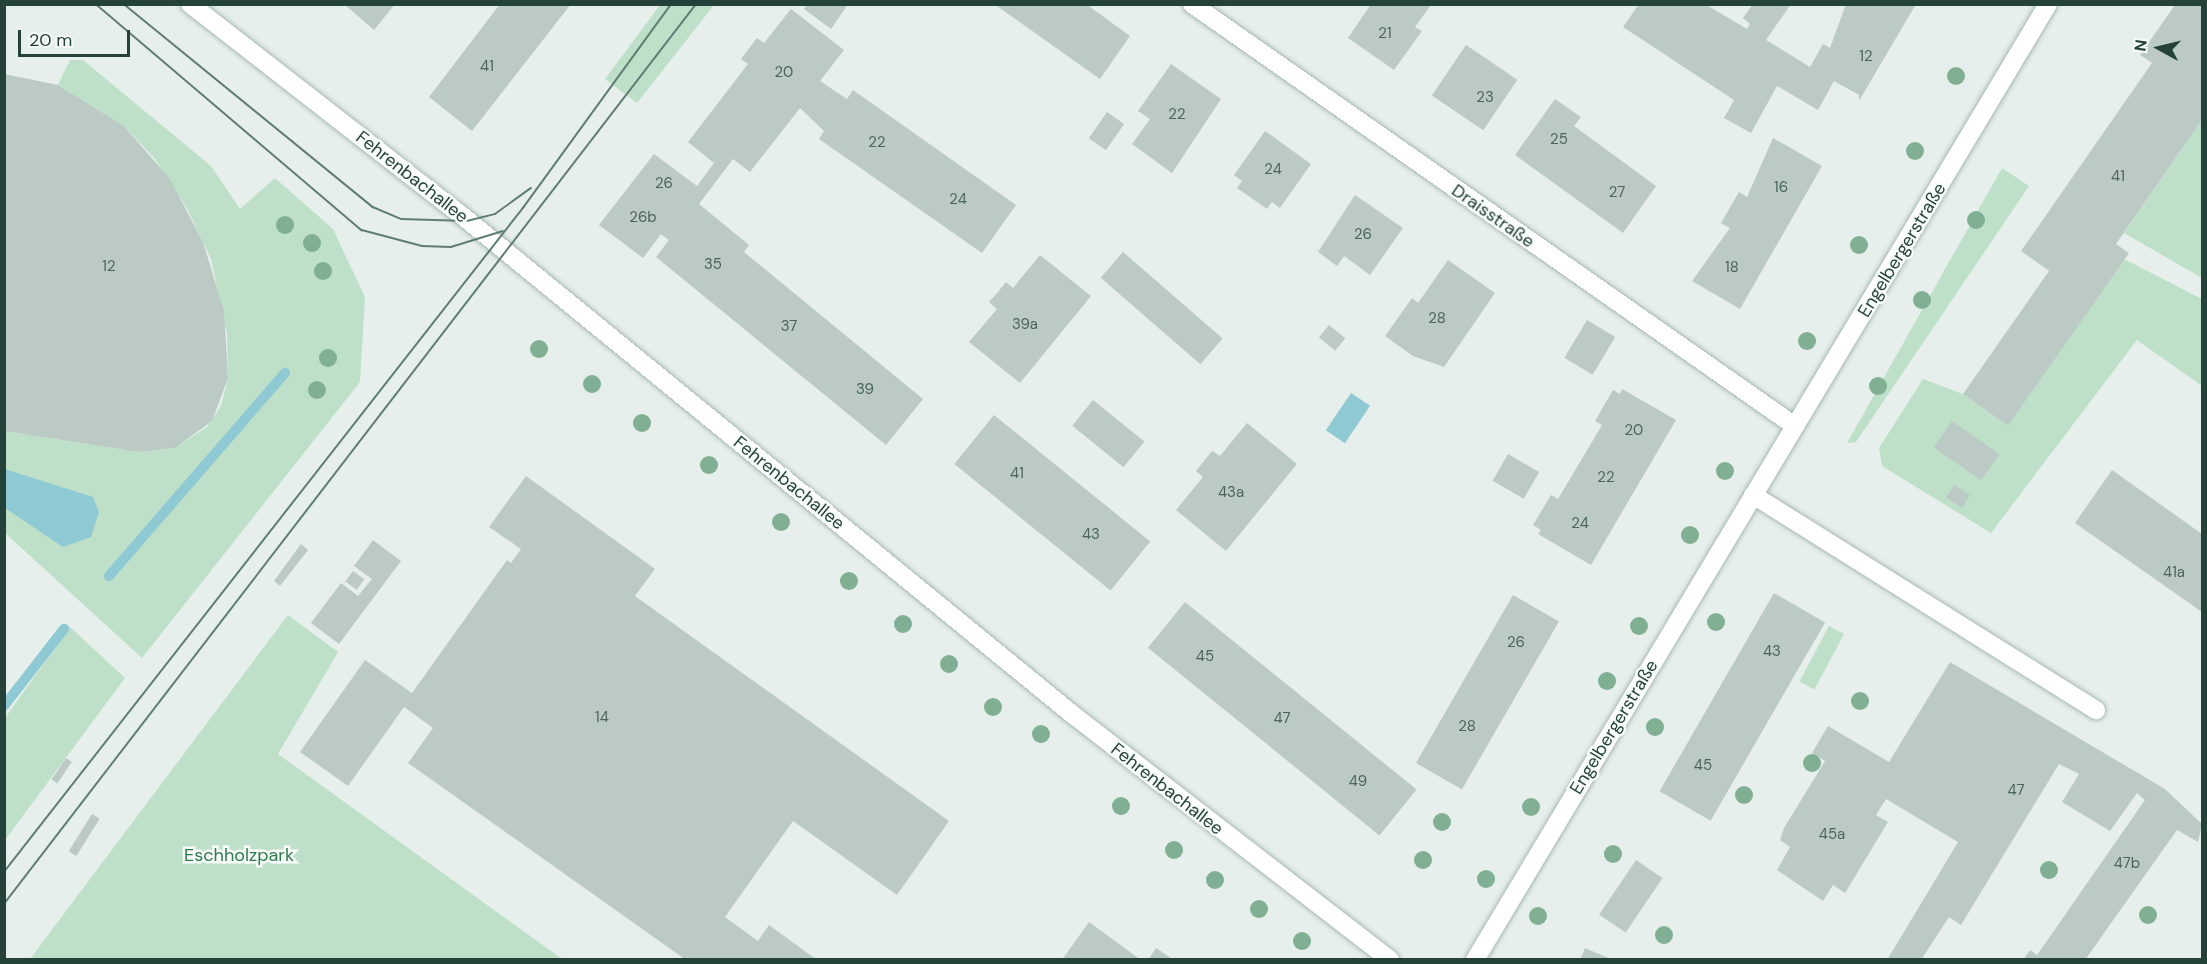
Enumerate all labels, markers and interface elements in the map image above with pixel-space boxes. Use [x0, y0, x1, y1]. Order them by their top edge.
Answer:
scale bar [21, 18, 134, 56]
north arrow [2129, 18, 2189, 78]
house number: 21 [1378, 25, 1392, 43]
text: 20 m [29, 28, 72, 52]
text: N [2129, 38, 2152, 53]
house number: 12 [1859, 48, 1873, 66]
house number: 41 [480, 58, 494, 76]
house number: 20 [775, 64, 793, 82]
house number: 23 [1476, 89, 1494, 107]
house number: 22 [1168, 106, 1186, 124]
street label: Fehrenbachallee [352, 126, 472, 228]
house number: 25 [1550, 131, 1568, 149]
house number: 22 [868, 134, 886, 152]
house number: 24 [1264, 161, 1282, 179]
house number: 41 [2111, 168, 2125, 186]
house number: 26 [655, 175, 673, 193]
house number: 16 [1774, 179, 1788, 197]
street label: Engelbergerstraße [1853, 179, 1951, 321]
street label: Draisstraße [1447, 180, 1539, 252]
house number: 27 [1609, 184, 1625, 202]
house number: 24 [949, 191, 967, 209]
house number: 26b [629, 209, 657, 227]
house number: 26 [1354, 226, 1372, 244]
house number: 35 [704, 256, 722, 274]
house number: 12 [102, 258, 116, 276]
house number: 18 [1725, 259, 1739, 277]
house number: 28 [1428, 310, 1446, 328]
house number: 39a [1012, 316, 1038, 334]
house number: 37 [781, 318, 797, 336]
house number: 39 [856, 381, 874, 399]
house number: 20 [1625, 422, 1643, 440]
street label: Fehrenbachallee [729, 432, 849, 534]
house number: 41 [1010, 465, 1024, 483]
house number: 22 [1597, 469, 1615, 487]
house number: 43a [1218, 484, 1244, 502]
house number: 24 [1571, 515, 1589, 533]
house number: 43 [1082, 526, 1100, 544]
house number: 41a [2163, 564, 2185, 582]
house number: 26 [1507, 634, 1525, 652]
house number: 43 [1763, 643, 1781, 661]
house number: 45 [1196, 648, 1214, 666]
street label: Engelbergerstraße [1565, 656, 1663, 798]
house number: 14 [595, 709, 609, 727]
house number: 47 [1273, 710, 1291, 728]
house number: 28 [1458, 718, 1476, 736]
street label: Fehrenbachallee [1107, 738, 1227, 840]
house number: 45 [1694, 757, 1712, 775]
house number: 49 [1349, 773, 1367, 791]
house number: 47 [2007, 782, 2025, 800]
house number: 45a [1819, 826, 1845, 844]
park label: Eschholzpark [184, 844, 294, 866]
house number: 47b [2114, 855, 2140, 873]

